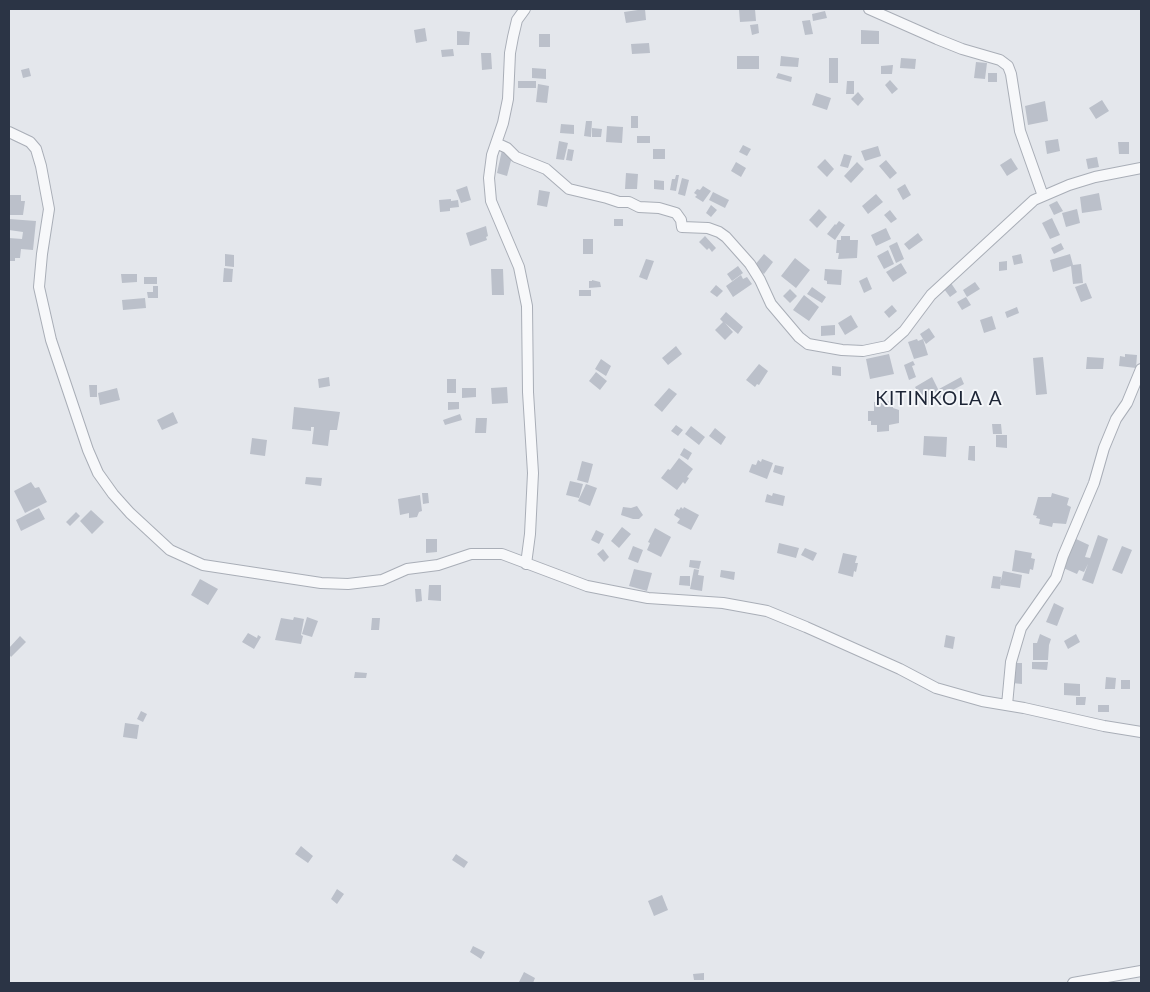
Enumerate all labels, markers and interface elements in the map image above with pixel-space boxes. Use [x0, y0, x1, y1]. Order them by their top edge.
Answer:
district label: KITINKOLA A [874, 388, 1004, 410]

